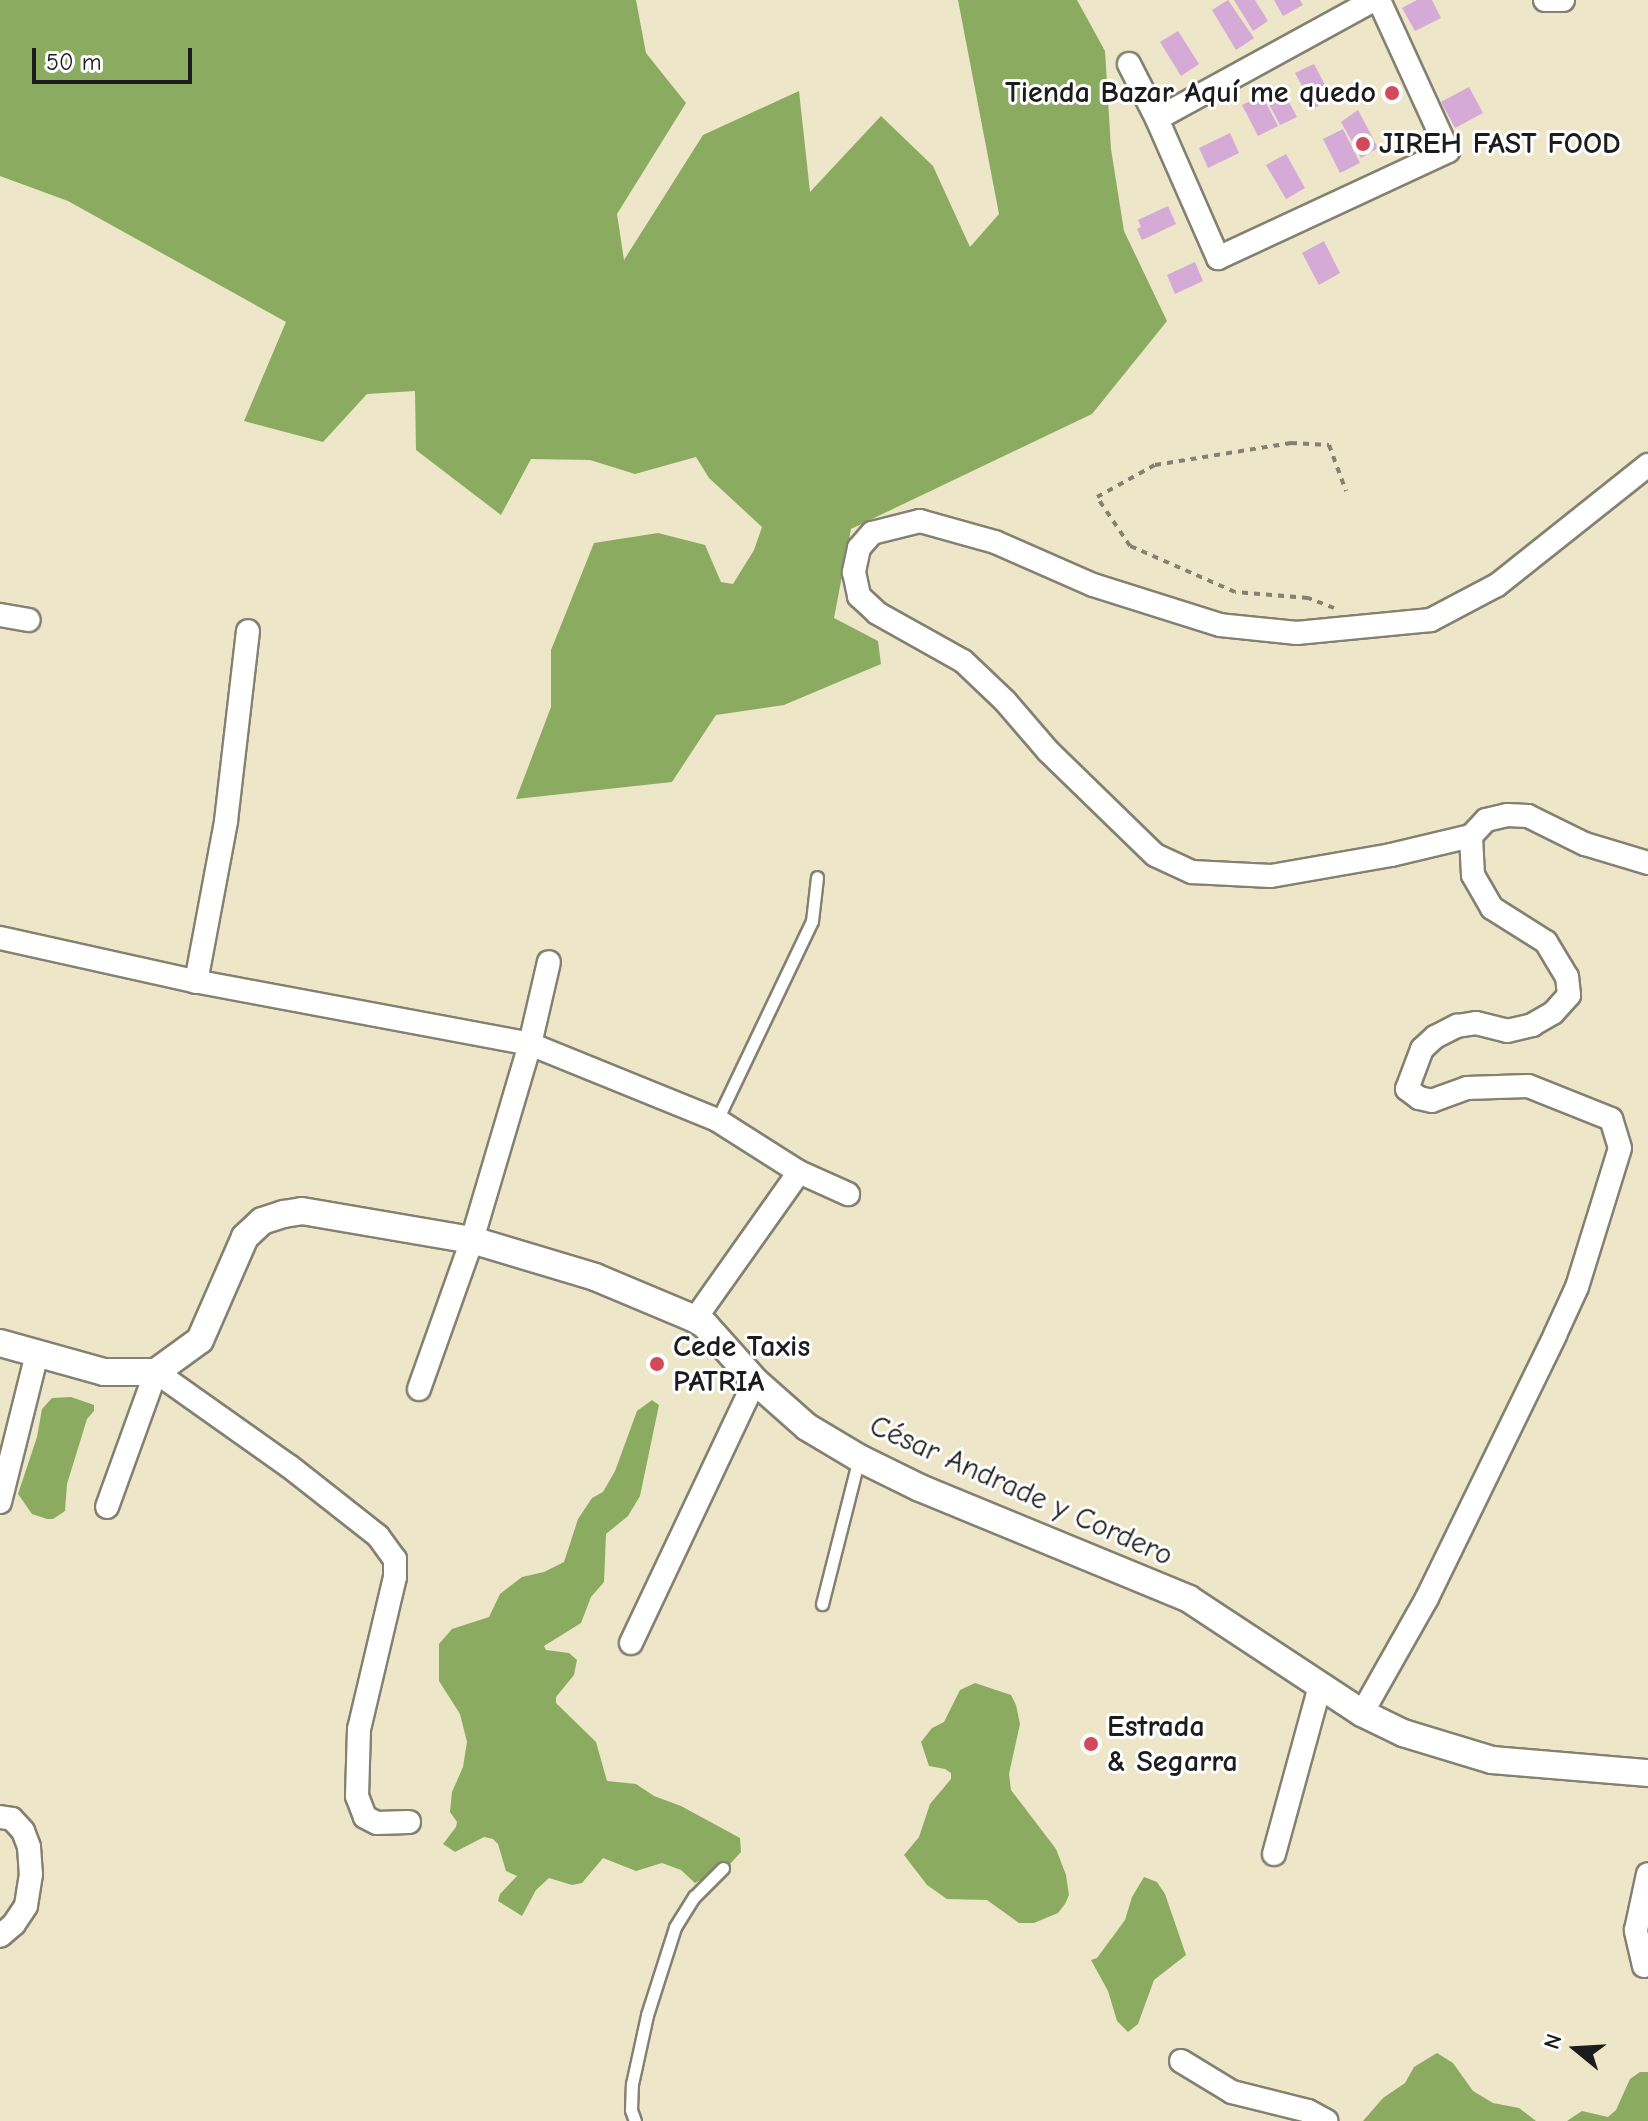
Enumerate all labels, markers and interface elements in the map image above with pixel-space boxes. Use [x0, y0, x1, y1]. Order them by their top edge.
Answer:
scale bar [36, 32, 196, 82]
text: 50 m [46, 48, 102, 76]
place label: Tienda Bazar Aquí me quedo [1005, 75, 1376, 111]
marker: Tienda Bazar Aquí me quedo [1383, 84, 1401, 102]
place label: JIREH FAST FOOD [1379, 126, 1621, 162]
marker: JIREH FAST FOOD [1354, 135, 1372, 153]
place label: Cede Taxis PATRIA [673, 1329, 810, 1400]
marker: Cede Taxis PATRIA [648, 1355, 666, 1373]
street label: César Andrade y Cordero [864, 1408, 1178, 1574]
place label: Estrada & Segarra [1107, 1709, 1238, 1780]
marker: Estrada & Segarra [1082, 1735, 1100, 1753]
north arrow [1536, 2009, 1616, 2089]
text: N [1539, 2031, 1568, 2052]

